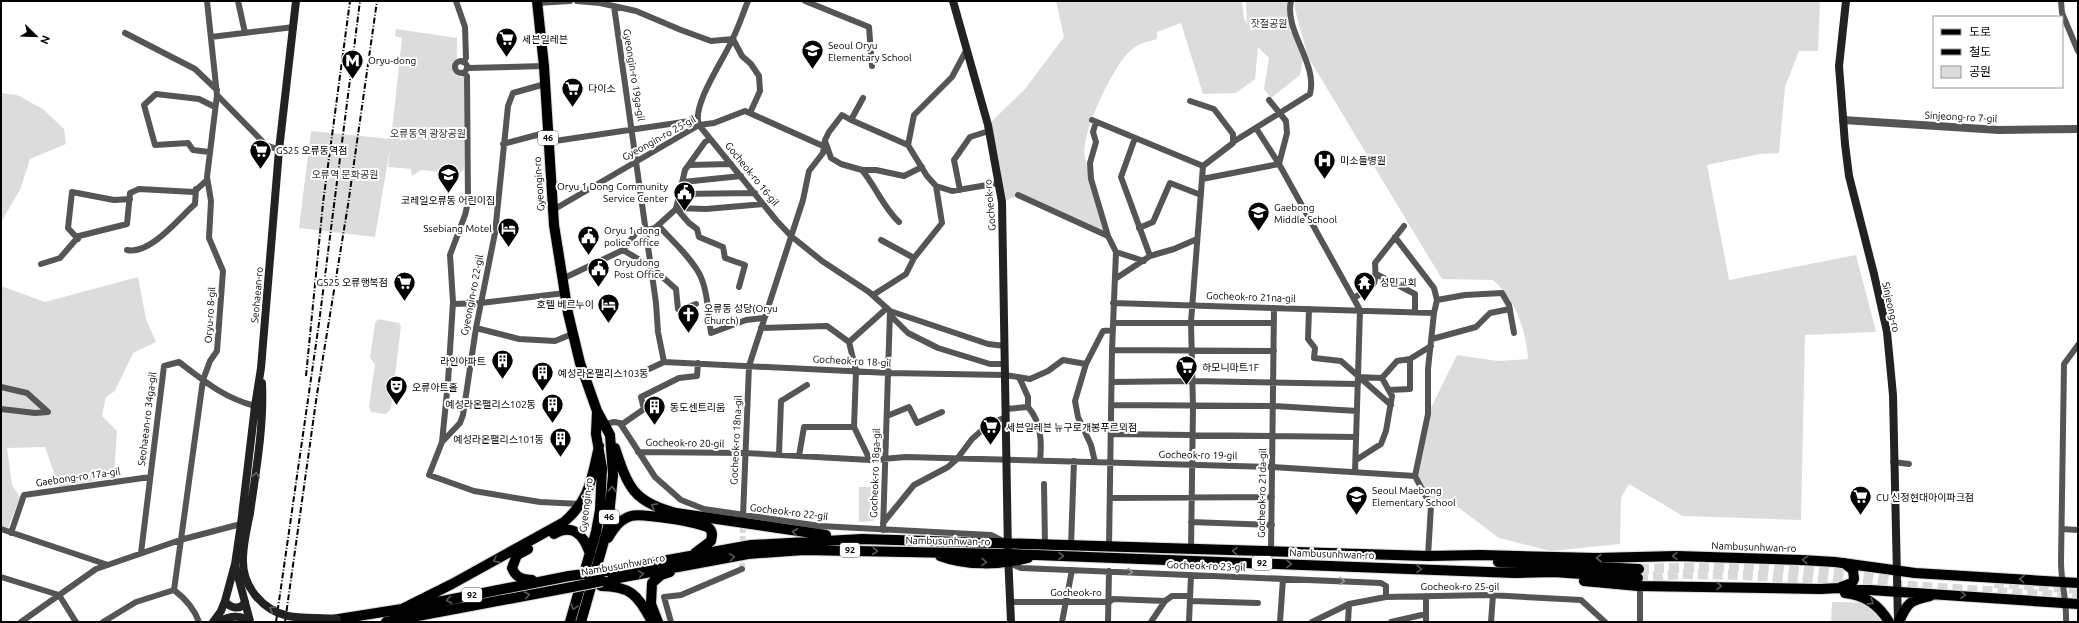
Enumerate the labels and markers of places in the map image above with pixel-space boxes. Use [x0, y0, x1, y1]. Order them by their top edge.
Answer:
supermarket icon: 세븐일레븐 [494, 26, 520, 59]
place label: 세븐일레븐 [522, 34, 568, 45]
school or university icon: Seoul Oryu Elementary School [800, 38, 826, 71]
place label: Seoul Oryu Elementary School [828, 40, 912, 63]
metro station icon: Oryu-dong [339, 47, 365, 80]
place label: Oryu-dong [368, 55, 416, 66]
supermarket icon: 다이소 [560, 75, 586, 108]
place label: 다이소 [588, 83, 616, 94]
supermarket icon: GS25 오류동역점 [248, 137, 274, 170]
place label: GS25 오류동역점 [276, 145, 347, 156]
hospital icon: 미소들병원 [1311, 147, 1337, 180]
place label: 미소들병원 [1340, 155, 1386, 166]
school or university icon: 코레일오류동 어린이집 [435, 161, 461, 194]
public building icon: Oryu 1 Dong Community Service Center [671, 179, 697, 212]
place label: Oryu 1 Dong Community Service Center [557, 181, 668, 204]
place label: 코레일오류동 어린이집 [401, 195, 495, 206]
school or university icon: Gaebong Middle School [1245, 200, 1271, 233]
place label: Gaebong Middle School [1274, 202, 1338, 225]
hotel icon: Ssebiang Motel [495, 215, 521, 248]
place label: Ssebiang Motel [423, 223, 492, 234]
public building icon: Oryu 1 dong police office [575, 223, 601, 256]
place label: Oryu 1 dong police office [604, 225, 660, 248]
public building icon: Oryudong Post Office [585, 255, 611, 288]
place label: Oryudong Post Office [614, 257, 664, 280]
supermarket icon: GS25 오류행복점 [391, 269, 417, 302]
temple icon: 성민교회 [1352, 269, 1378, 302]
place label: GS25 오류행복점 [317, 277, 388, 288]
place label: 성민교회 [1380, 277, 1417, 288]
hotel icon: 호텔 베르누이 [596, 291, 622, 324]
place label: 호텔 베르누이 [537, 299, 594, 310]
church icon: 오류동 성당(Oryu Church) [675, 301, 701, 334]
place label: 오류동 성당(Oryu Church) [704, 303, 778, 326]
building icon: 라인아파트 [489, 348, 515, 381]
supermarket icon: 하모니마트1F [1173, 354, 1199, 387]
place label: 라인아파트 [440, 356, 486, 367]
building icon: 예성라온팰리스103동 [530, 360, 556, 393]
place label: 하모니마트1F [1202, 362, 1259, 373]
place label: 예성라온팰리스103동 [558, 368, 649, 379]
theatre icon: 오류아트홀 [384, 374, 410, 407]
place label: 오류아트홀 [412, 382, 458, 393]
building icon: 예성라온팰리스102동 [539, 391, 565, 424]
building icon: 동도센트리움 [641, 394, 667, 427]
place label: 예성라온팰리스102동 [445, 399, 536, 410]
place label: 동도센트리움 [670, 402, 725, 413]
supermarket icon: 세븐일레븐 뉴구로개봉푸르뫼점 [978, 414, 1004, 447]
place label: 세븐일레븐 뉴구로개봉푸르뫼점 [1006, 422, 1137, 433]
building icon: 예성라온팰리스101동 [547, 426, 573, 459]
place label: 예성라온팰리스101동 [453, 434, 544, 445]
school or university icon: Seoul Maebong Elementary School [1344, 483, 1370, 516]
supermarket icon: CU 신정현대아이파크점 [1847, 484, 1873, 517]
place label: Seoul Maebong Elementary School [1372, 485, 1456, 508]
place label: CU 신정현대아이파크점 [1876, 492, 1974, 503]

